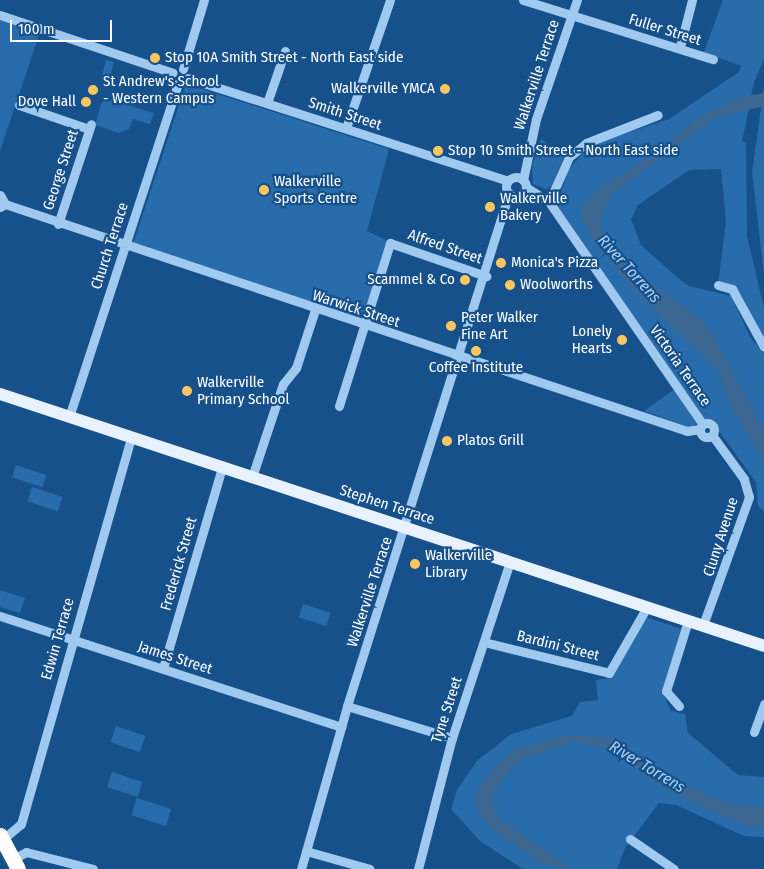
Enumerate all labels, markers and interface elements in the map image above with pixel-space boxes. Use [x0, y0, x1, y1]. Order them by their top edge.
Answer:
scale bar [12, 10, 115, 42]
street label: Fuller Street [627, 10, 703, 50]
street label: Walkerville Terrace [511, 17, 563, 133]
text: 100 m [18, 20, 55, 38]
place label: Stop 10A Smith Street - North East side [165, 49, 403, 67]
marker: Stop 10A Smith Street - North East side [149, 52, 161, 64]
place label: St Andrew's School - Western Campus [103, 72, 219, 107]
place label: Walkerville YMCA [331, 80, 435, 98]
marker: Walkerville YMCA [439, 83, 451, 95]
marker: St Andrew's School - Western Campus [87, 84, 99, 96]
place label: Dove Hall [18, 93, 76, 111]
street label: Smith Street [306, 94, 384, 134]
marker: Dove Hall [80, 96, 92, 108]
street label: George Street [40, 127, 82, 213]
place label: Stop 10 Smith Street - North East side [448, 142, 678, 160]
marker: Stop 10 Smith Street - North East side [432, 145, 444, 157]
place label: Walkerville Sports Centre [274, 172, 357, 207]
marker: Walkerville Sports Centre [258, 184, 270, 196]
place label: Walkerville Bakery [500, 189, 567, 224]
street label: Church Terrace [87, 200, 133, 292]
marker: Walkerville Bakery [484, 201, 496, 213]
street label: Alfred Street [406, 226, 484, 268]
water label: River Torrens [594, 231, 664, 307]
place label: Monica's Pizza [511, 254, 598, 272]
marker: Monica's Pizza [495, 257, 507, 269]
place label: Scammel & Co [367, 271, 455, 289]
marker: Scammel & Co [459, 274, 471, 286]
place label: Woolworths [520, 276, 593, 294]
marker: Woolworths [504, 279, 516, 291]
street label: Warwick Street [310, 286, 402, 332]
place label: Peter Walker Fine Art [461, 308, 538, 343]
marker: Peter Walker Fine Art [445, 320, 457, 332]
place label: Lonely Hearts [572, 322, 612, 357]
street label: Victoria Terrace [645, 322, 715, 410]
marker: Lonely Hearts [616, 334, 628, 346]
marker: Coffee Institute [470, 345, 482, 357]
place label: Coffee Institute [429, 359, 523, 377]
place label: Walkerville Primary School [197, 373, 289, 408]
marker: Walkerville Primary School [181, 385, 193, 397]
place label: Platos Grill [457, 432, 524, 450]
marker: Platos Grill [441, 435, 453, 447]
street label: Stephen Terrace [337, 481, 437, 529]
street label: Cluny Avenue [700, 495, 742, 579]
street label: Frederick Street [157, 515, 201, 613]
street label: Walkerville Terrace [344, 534, 396, 650]
place label: Walkerville Library [425, 546, 492, 581]
marker: Walkerville Library [409, 558, 421, 570]
street label: Edwin Terrace [38, 596, 78, 682]
street label: Bardini Street [515, 627, 601, 665]
street label: James Street [136, 638, 214, 678]
street label: Tyne Street [428, 675, 466, 745]
water label: River Torrens [606, 737, 688, 797]

